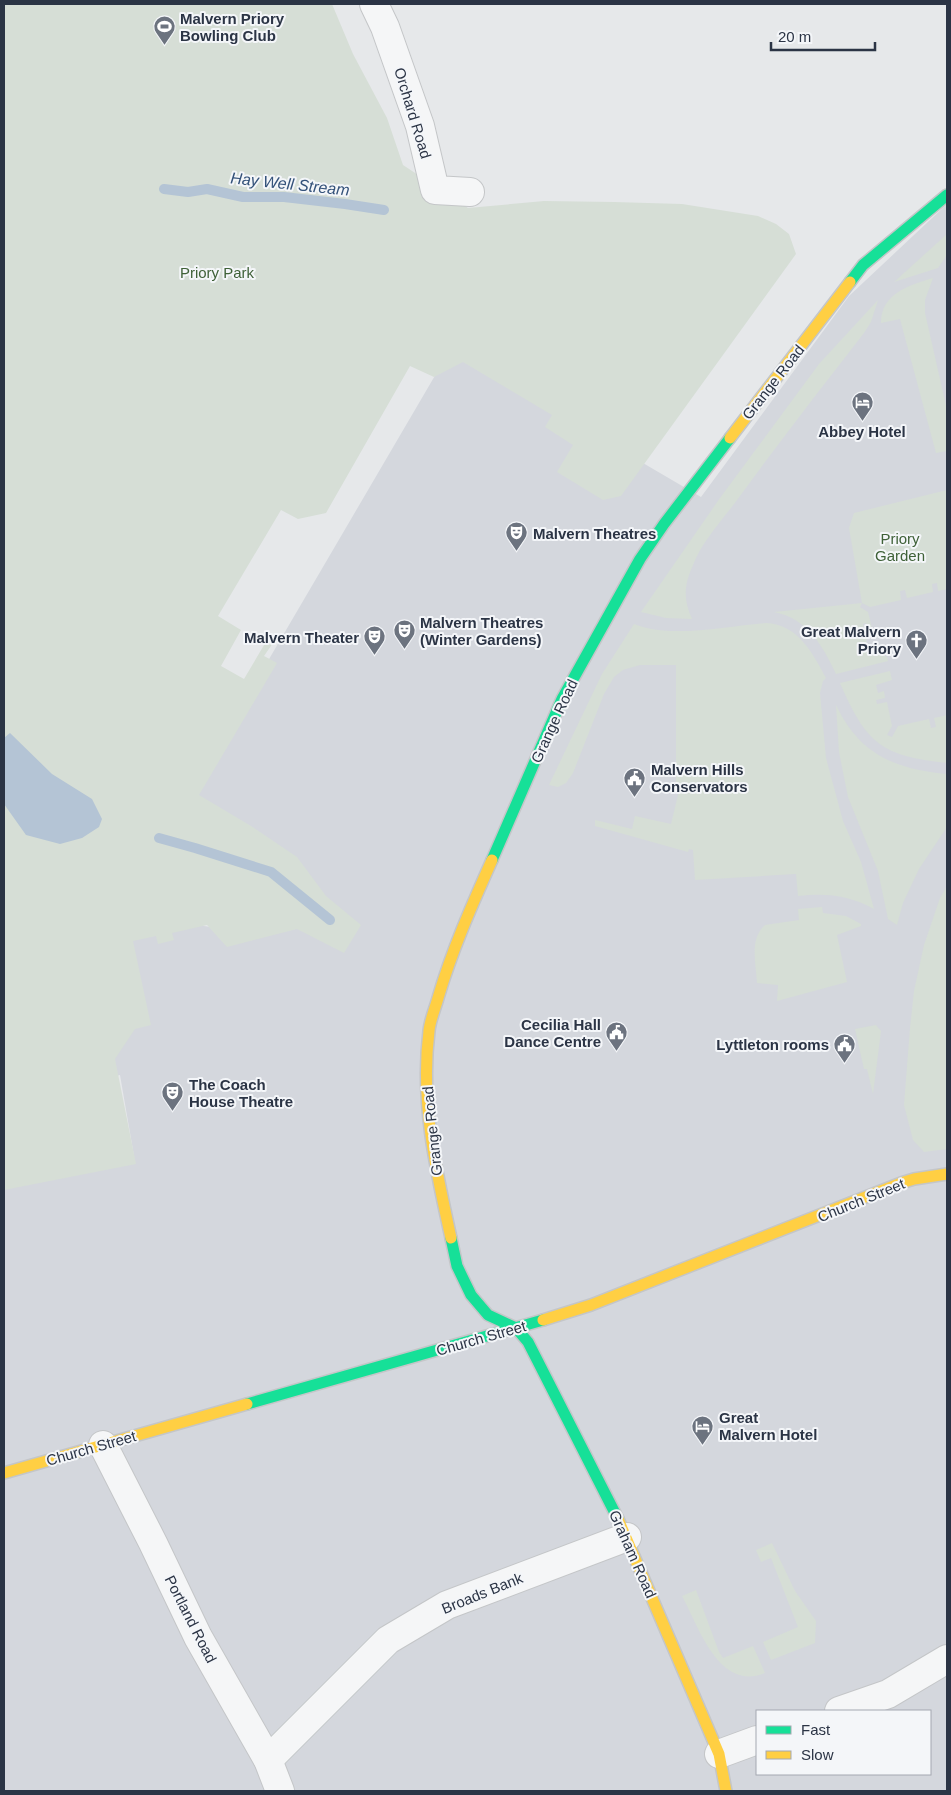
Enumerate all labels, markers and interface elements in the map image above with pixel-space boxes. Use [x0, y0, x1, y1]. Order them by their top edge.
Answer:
place label: Malvern Priory Bowling Club [180, 10, 285, 44]
sports icon: Malvern Priory Bowling Club [152, 15, 176, 46]
scale bar [771, 20, 875, 52]
text: 20 m [778, 28, 811, 45]
street label: Orchard Road [391, 65, 435, 161]
water label: Hay Well Stream [230, 169, 350, 199]
park label: Priory Park [180, 264, 255, 281]
street label: Grange Road [739, 341, 807, 423]
hotel icon: Abbey Hotel [850, 390, 874, 421]
place label: Abbey Hotel [818, 423, 906, 440]
theatre icon: Malvern Theatres [505, 521, 529, 552]
place label: Malvern Theatres [533, 525, 656, 542]
park label: Priory Garden [875, 530, 925, 564]
place label: Malvern Theatres (Winter Gardens) [420, 614, 543, 648]
theatre icon: Malvern Theatres (Winter Gardens) [392, 619, 416, 650]
place label: Great Malvern Priory [801, 623, 902, 657]
theatre icon: Malvern Theater [363, 625, 387, 656]
church icon: Great Malvern Priory [905, 628, 929, 659]
place label: Malvern Theater [244, 629, 359, 646]
street label: Grange Road [527, 677, 581, 765]
place label: Malvern Hills Conservators [651, 761, 748, 795]
public building icon: Malvern Hills Conservators [623, 766, 647, 797]
place label: Cecilia Hall Dance Centre [504, 1016, 601, 1050]
public building icon: Cecilia Hall Dance Centre [605, 1021, 629, 1052]
public building icon: Lyttleton rooms [833, 1032, 857, 1063]
place label: Lyttleton rooms [716, 1036, 829, 1053]
place label: The Coach House Theatre [189, 1076, 293, 1110]
theatre icon: The Coach House Theatre [161, 1081, 185, 1112]
street label: Grange Road [419, 1085, 445, 1177]
street label: Church Street [815, 1174, 908, 1225]
street label: Church Street [434, 1317, 529, 1359]
place label: Great Malvern Hotel [719, 1409, 817, 1443]
hotel icon: Great Malvern Hotel [691, 1414, 715, 1445]
street label: Church Street [44, 1427, 139, 1469]
street label: Graham Road [606, 1508, 660, 1600]
street label: Broads Bank [439, 1569, 525, 1617]
street label: Portland Road [162, 1572, 220, 1666]
legend [756, 1710, 931, 1775]
text: Fast [801, 1721, 831, 1738]
text: Slow [801, 1746, 834, 1763]

